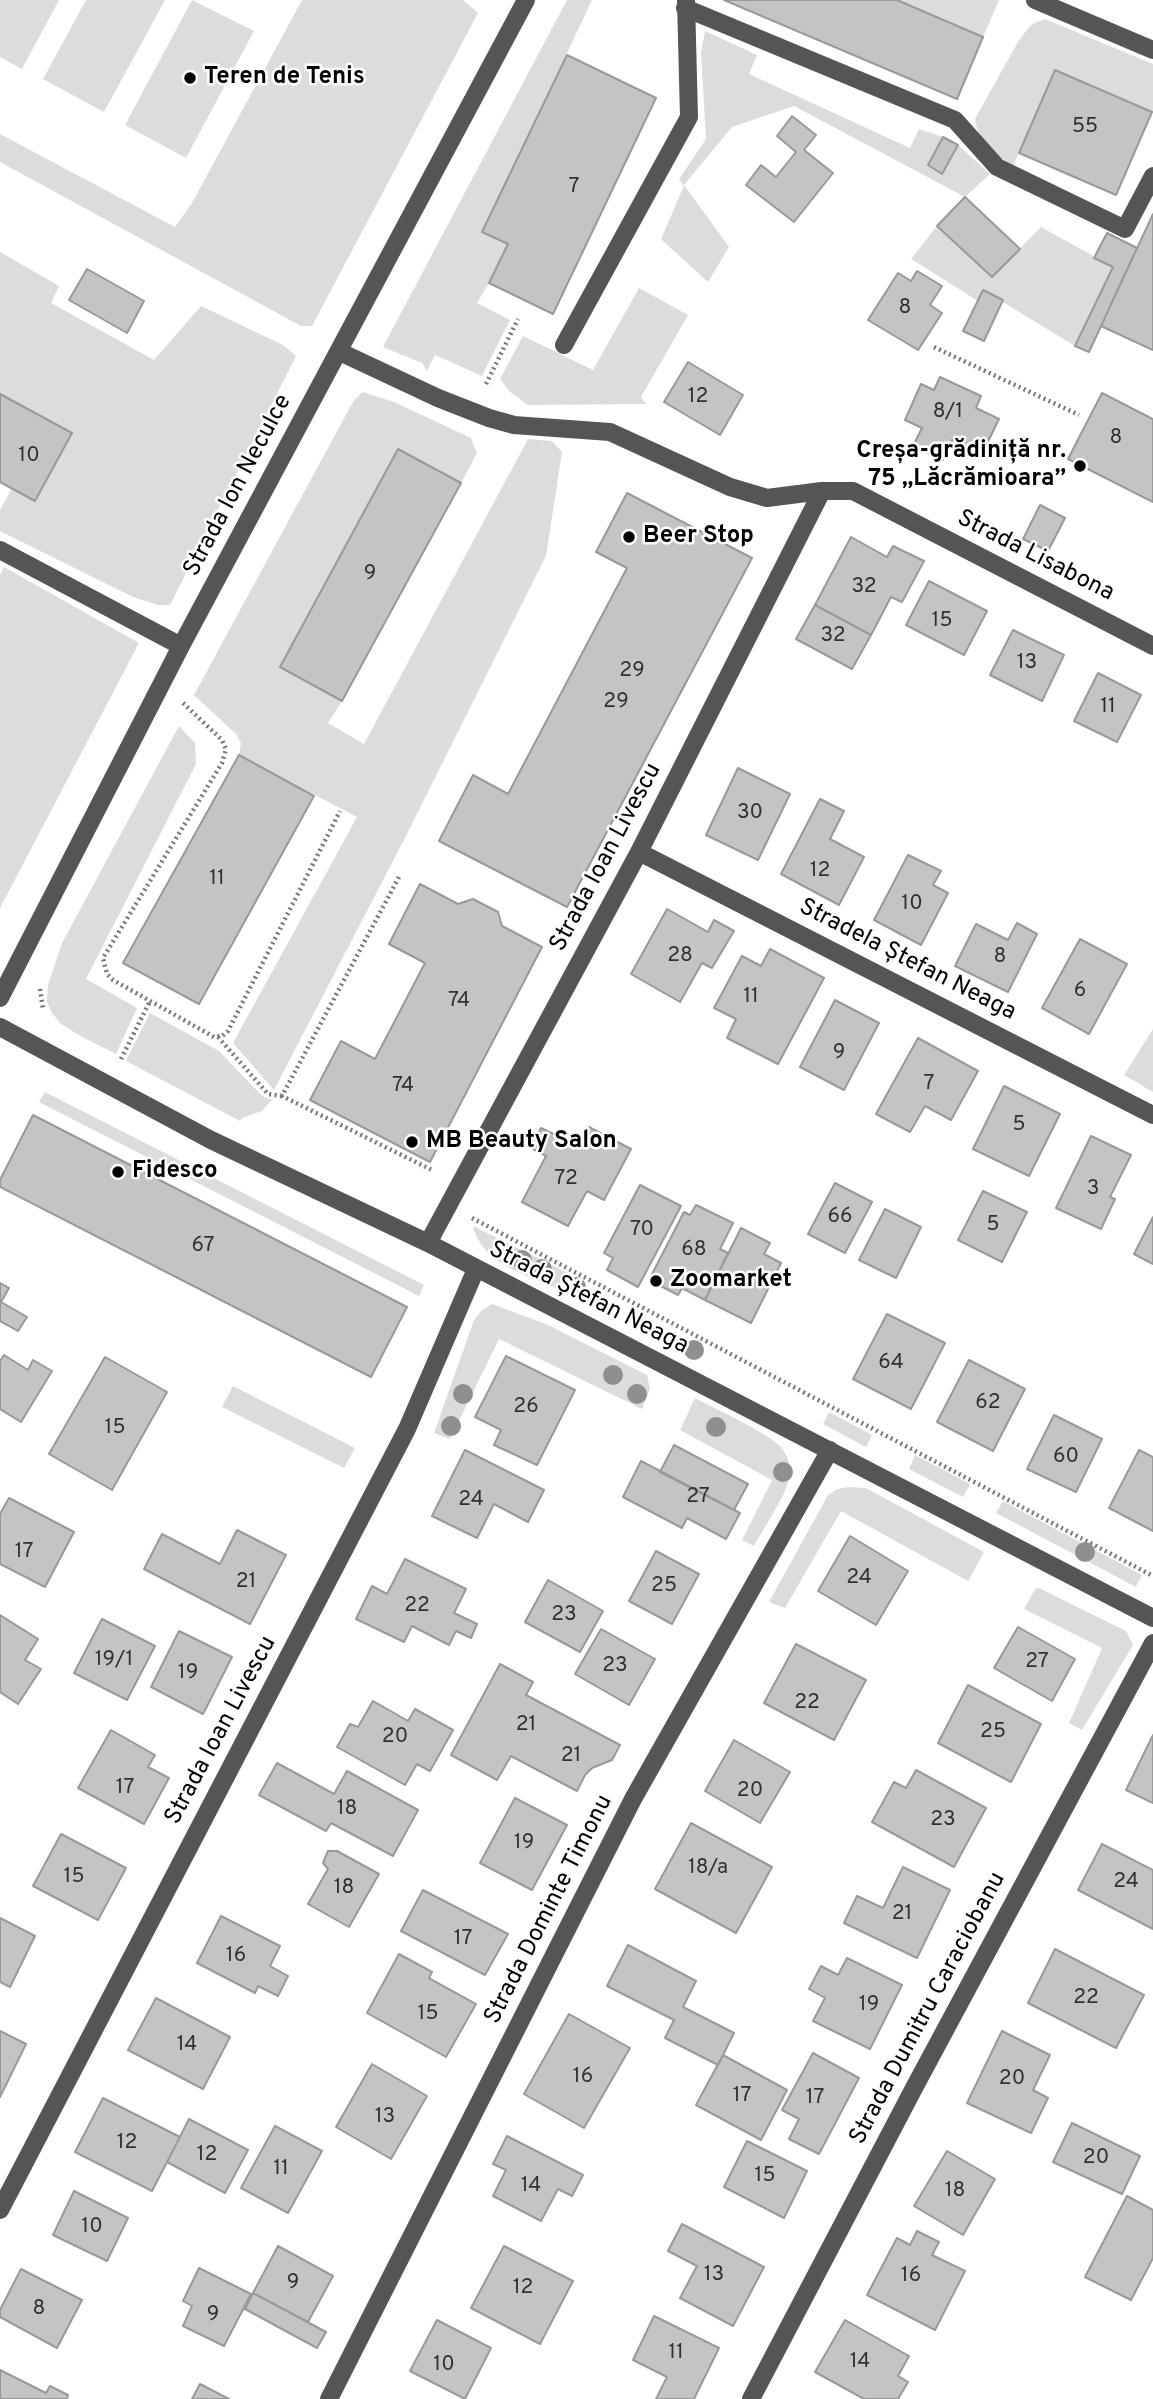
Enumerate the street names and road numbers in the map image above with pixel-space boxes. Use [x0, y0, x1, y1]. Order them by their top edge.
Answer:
street label: Strada Ion Neculce [179, 390, 299, 582]
street label: Strada Lisabona [952, 505, 1118, 609]
street label: Strada Ioan Livescu [545, 759, 669, 957]
street label: Stradela Ștefan Neaga [794, 894, 1020, 1028]
street label: Strada Ștefan Neaga [483, 1236, 693, 1362]
street label: Strada Ioan Livescu [160, 1632, 284, 1830]
street label: Strada Dominte Timonu [480, 1791, 620, 2029]
street label: Strada Dumitru Caraciobanu [845, 1868, 1013, 2150]

